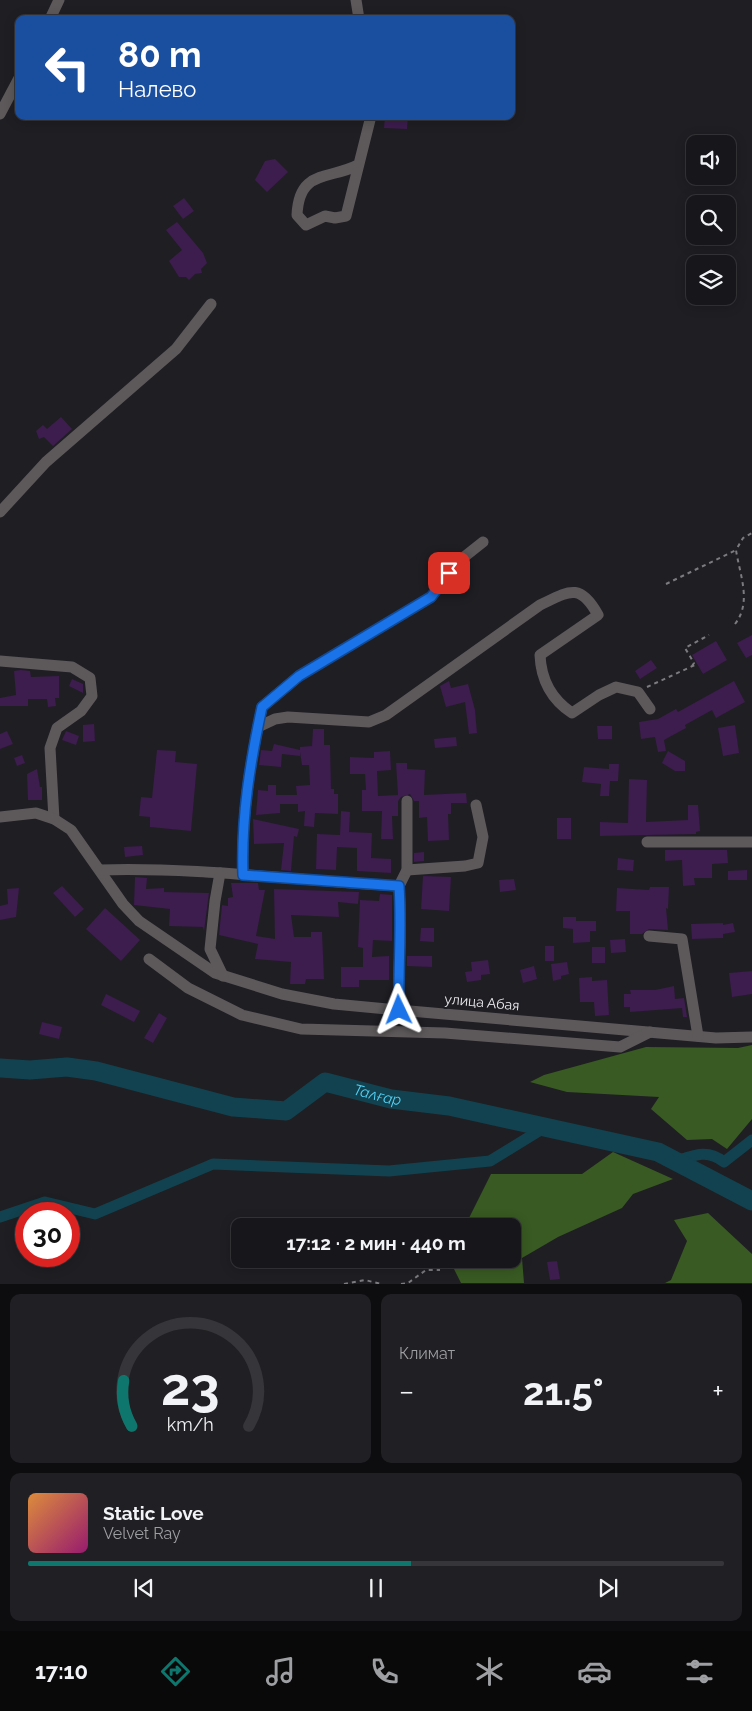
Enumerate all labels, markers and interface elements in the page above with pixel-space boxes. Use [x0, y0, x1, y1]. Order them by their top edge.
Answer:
text: 80 m [118, 34, 202, 75]
icon: left [35, 35, 100, 100]
text: Налево [118, 76, 196, 102]
map controls [686, 135, 736, 305]
button: sound [686, 135, 736, 185]
button: search [686, 195, 736, 245]
button: layers [686, 255, 736, 305]
pin [428, 552, 470, 594]
icon: arrive [435, 559, 463, 587]
position arrow [372, 983, 424, 1035]
street label: улица Абая [444, 991, 520, 1013]
water label: Талғар [352, 1081, 402, 1109]
speed limit sign: 30 [15, 1202, 80, 1267]
text: 17:12 · 2 мин · 440 m [286, 1232, 466, 1254]
text: Климат [399, 1344, 455, 1363]
text: 23 [161, 1356, 220, 1417]
text: 21.5° [523, 1369, 604, 1414]
text: − [399, 1375, 414, 1408]
text: + [712, 1375, 724, 1408]
text: km/h [167, 1414, 214, 1435]
text: Static Love [103, 1502, 204, 1524]
text: Velvet Ray [103, 1524, 181, 1543]
icon: previous [130, 1574, 158, 1602]
icon: pause [362, 1574, 390, 1602]
icon: next [594, 1574, 622, 1602]
icon: directions [158, 1654, 193, 1689]
icon: music [263, 1654, 298, 1689]
icon: phone [367, 1654, 402, 1689]
icon: climate [472, 1654, 507, 1689]
icon: car [577, 1654, 612, 1689]
icon: filters [682, 1654, 717, 1689]
text: 17:10 [35, 1658, 88, 1684]

